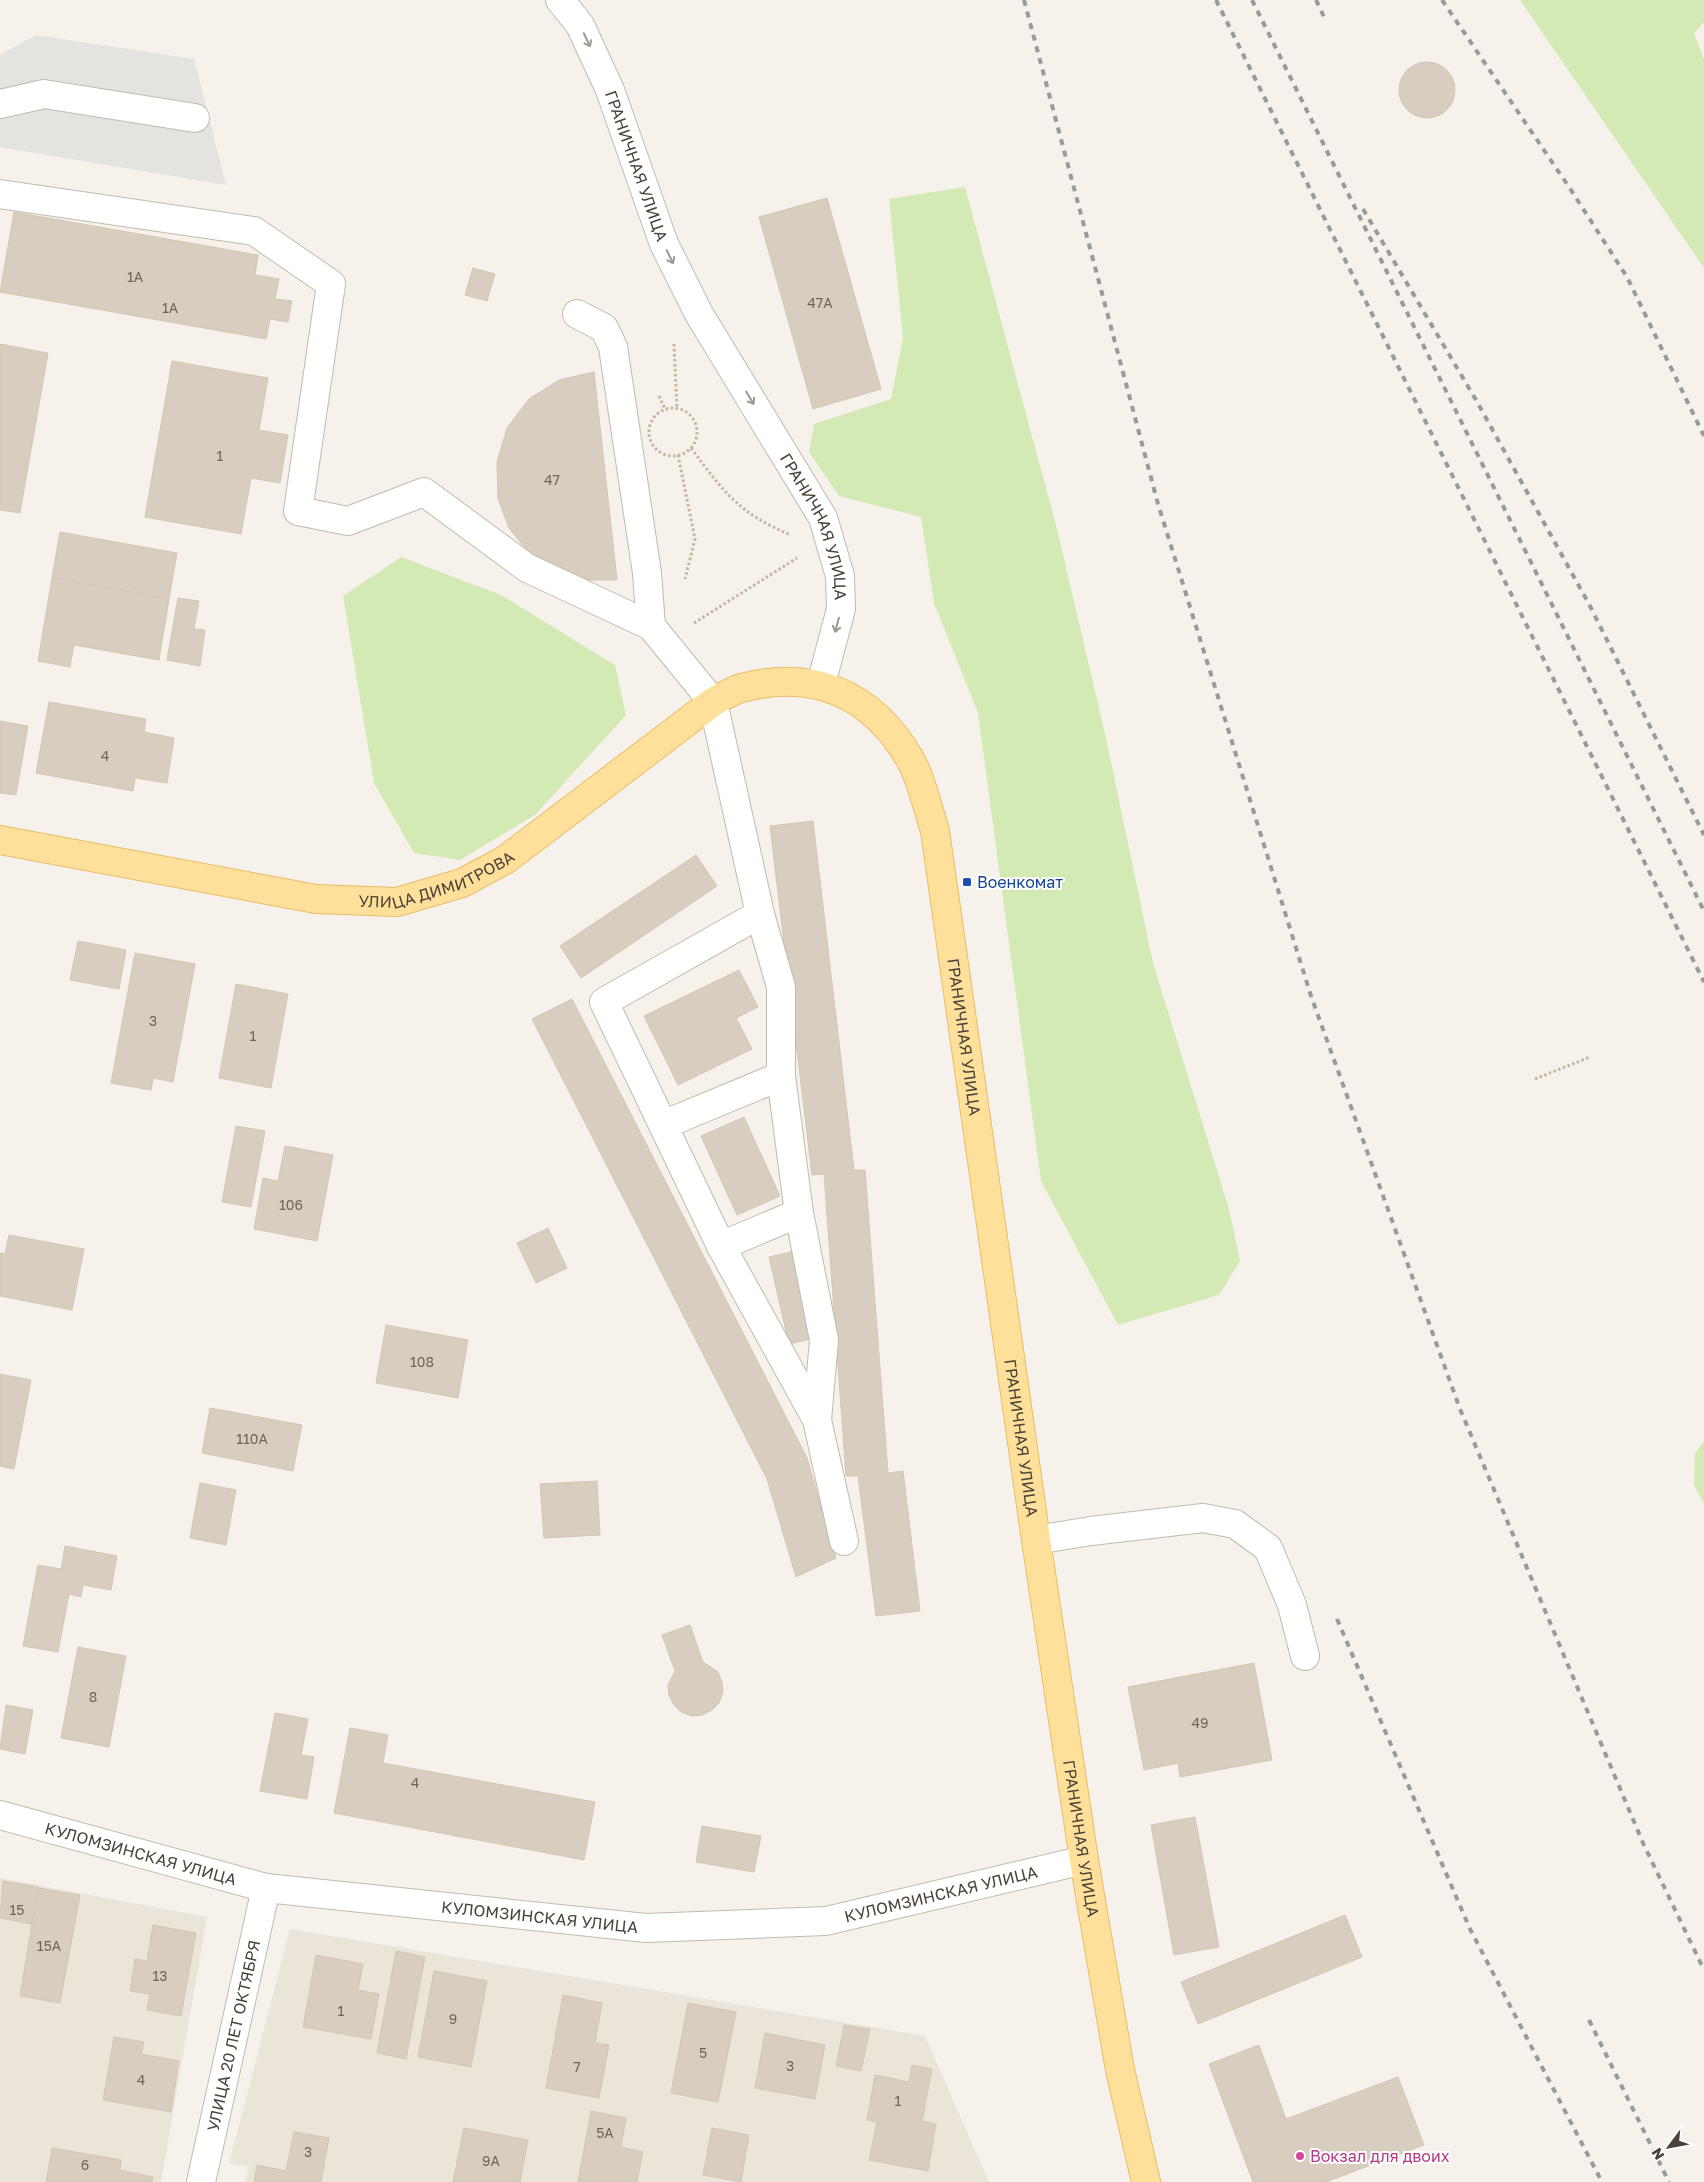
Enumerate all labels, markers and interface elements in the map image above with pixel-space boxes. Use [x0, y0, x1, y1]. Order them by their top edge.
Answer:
one-way arrow [583, 32, 592, 47]
street label: ГРАНИЧНАЯ УЛИЦА [601, 88, 672, 244]
one-way arrow [666, 249, 675, 264]
house number: 1А [127, 268, 144, 285]
house number: 47А [807, 294, 833, 311]
house number: 1А [162, 299, 179, 316]
one-way arrow [745, 391, 755, 405]
house number: 1 [217, 447, 224, 464]
street label: ГРАНИЧНАЯ УЛИЦА [776, 449, 851, 601]
house number: 47 [544, 471, 560, 488]
one-way arrow [831, 616, 841, 632]
house number: 4 [101, 747, 109, 764]
street label: УЛИЦА ДИМИТРОВА [358, 846, 518, 913]
place label: Военкомат [977, 872, 1063, 892]
marker: Военкомат [961, 876, 973, 888]
street label: ГРАНИЧНАЯ УЛИЦА [943, 957, 985, 1117]
house number: 3 [149, 1012, 157, 1029]
house number: 1 [250, 1027, 257, 1044]
house number: 106 [279, 1196, 303, 1213]
house number: 108 [410, 1353, 434, 1370]
street label: ГРАНИЧНАЯ УЛИЦА [1000, 1358, 1043, 1518]
house number: 110А [236, 1430, 268, 1447]
house number: 8 [89, 1688, 97, 1705]
house number: 49 [1191, 1714, 1209, 1731]
street label: ГРАНИЧНАЯ УЛИЦА [1059, 1759, 1104, 1919]
house number: 4 [411, 1774, 419, 1791]
street label: КУЛОМЗИНСКАЯ УЛИЦА [43, 1818, 239, 1890]
street label: КУЛОМЗИНСКАЯ УЛИЦА [842, 1861, 1040, 1926]
street label: КУЛОМЗИНСКАЯ УЛИЦА [440, 1897, 639, 1937]
house number: 15 [10, 1901, 24, 1918]
house number: 15А [37, 1937, 62, 1954]
street label: УЛИЦА 20 ЛЕТ ОКТЯБРЯ [203, 1938, 264, 2133]
house number: 13 [153, 1967, 167, 1984]
house number: 1 [338, 2002, 345, 2019]
house number: 9 [449, 2010, 457, 2027]
house number: 5 [699, 2044, 707, 2061]
house number: 3 [786, 2057, 794, 2074]
house number: 7 [573, 2058, 581, 2075]
house number: 4 [137, 2071, 145, 2088]
house number: 1 [895, 2092, 902, 2109]
north arrow [1644, 2122, 1694, 2172]
house number: 5А [596, 2124, 614, 2141]
house number: 3 [304, 2143, 312, 2160]
text: N [1648, 2145, 1668, 2163]
place label: Вокзал для двоих [1310, 2146, 1450, 2166]
marker: Вокзал для двоих [1294, 2150, 1306, 2162]
house number: 9А [482, 2152, 501, 2169]
house number: 6 [81, 2156, 89, 2173]

